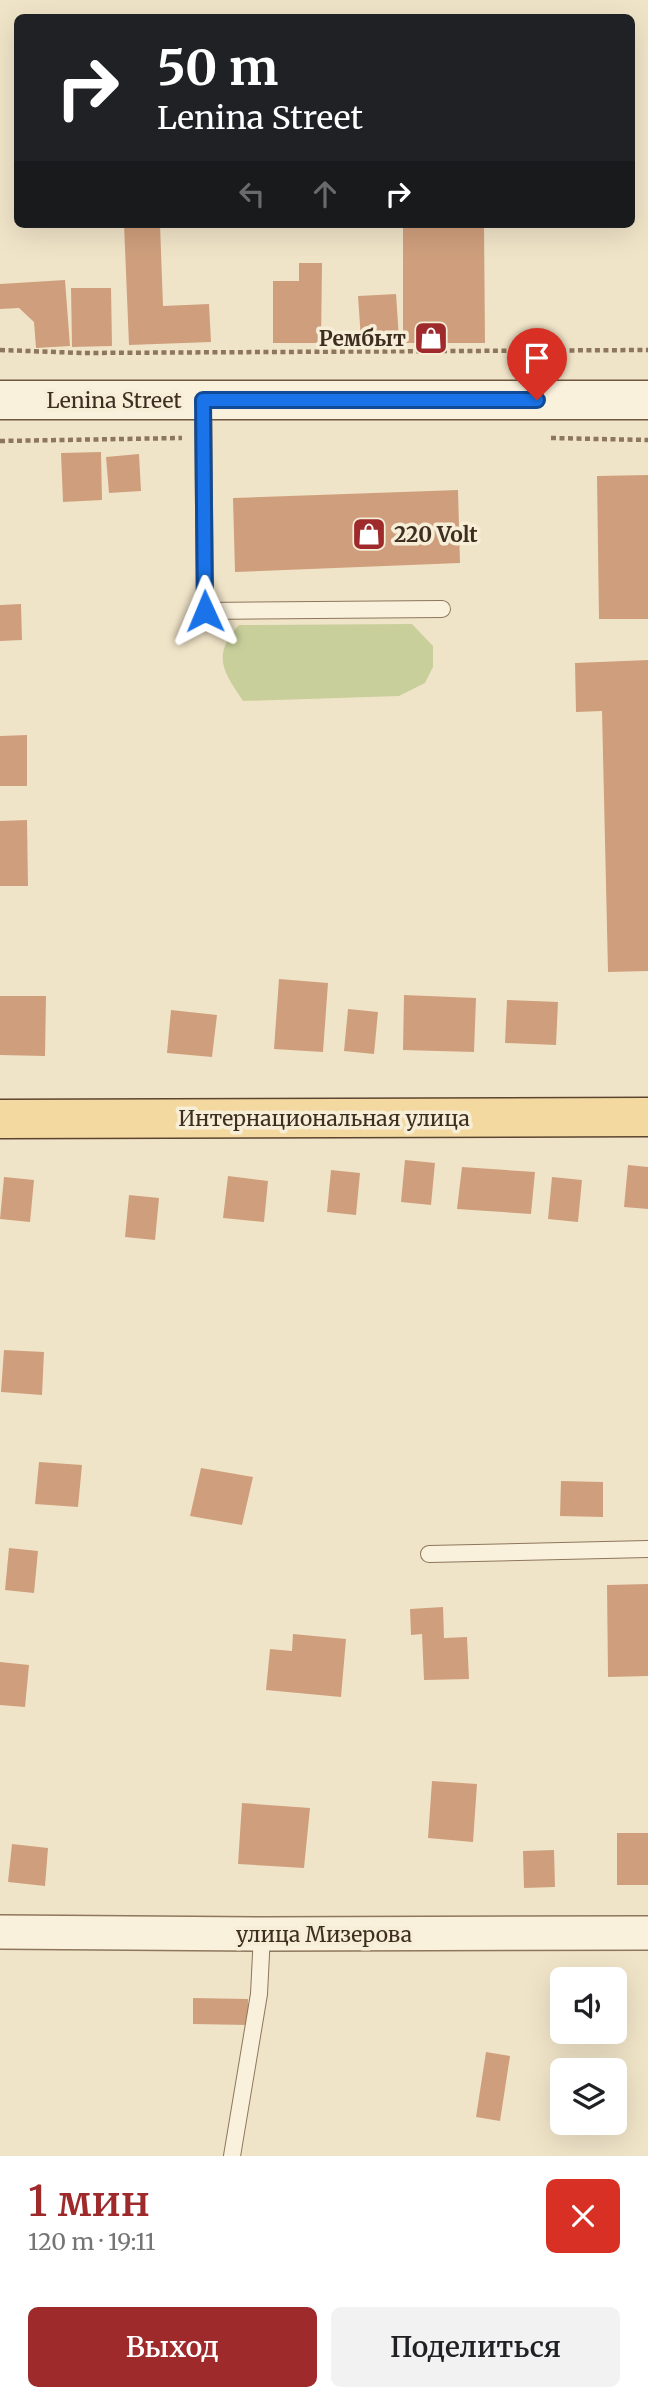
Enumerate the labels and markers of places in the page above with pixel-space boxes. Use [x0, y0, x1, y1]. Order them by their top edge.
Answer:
shop icon: Рембыт [412, 319, 450, 357]
place label: Рембыт [319, 325, 406, 352]
pin [507, 328, 567, 400]
shop icon: 220 Volt [350, 515, 388, 553]
place label: 220 Volt [394, 521, 478, 548]

